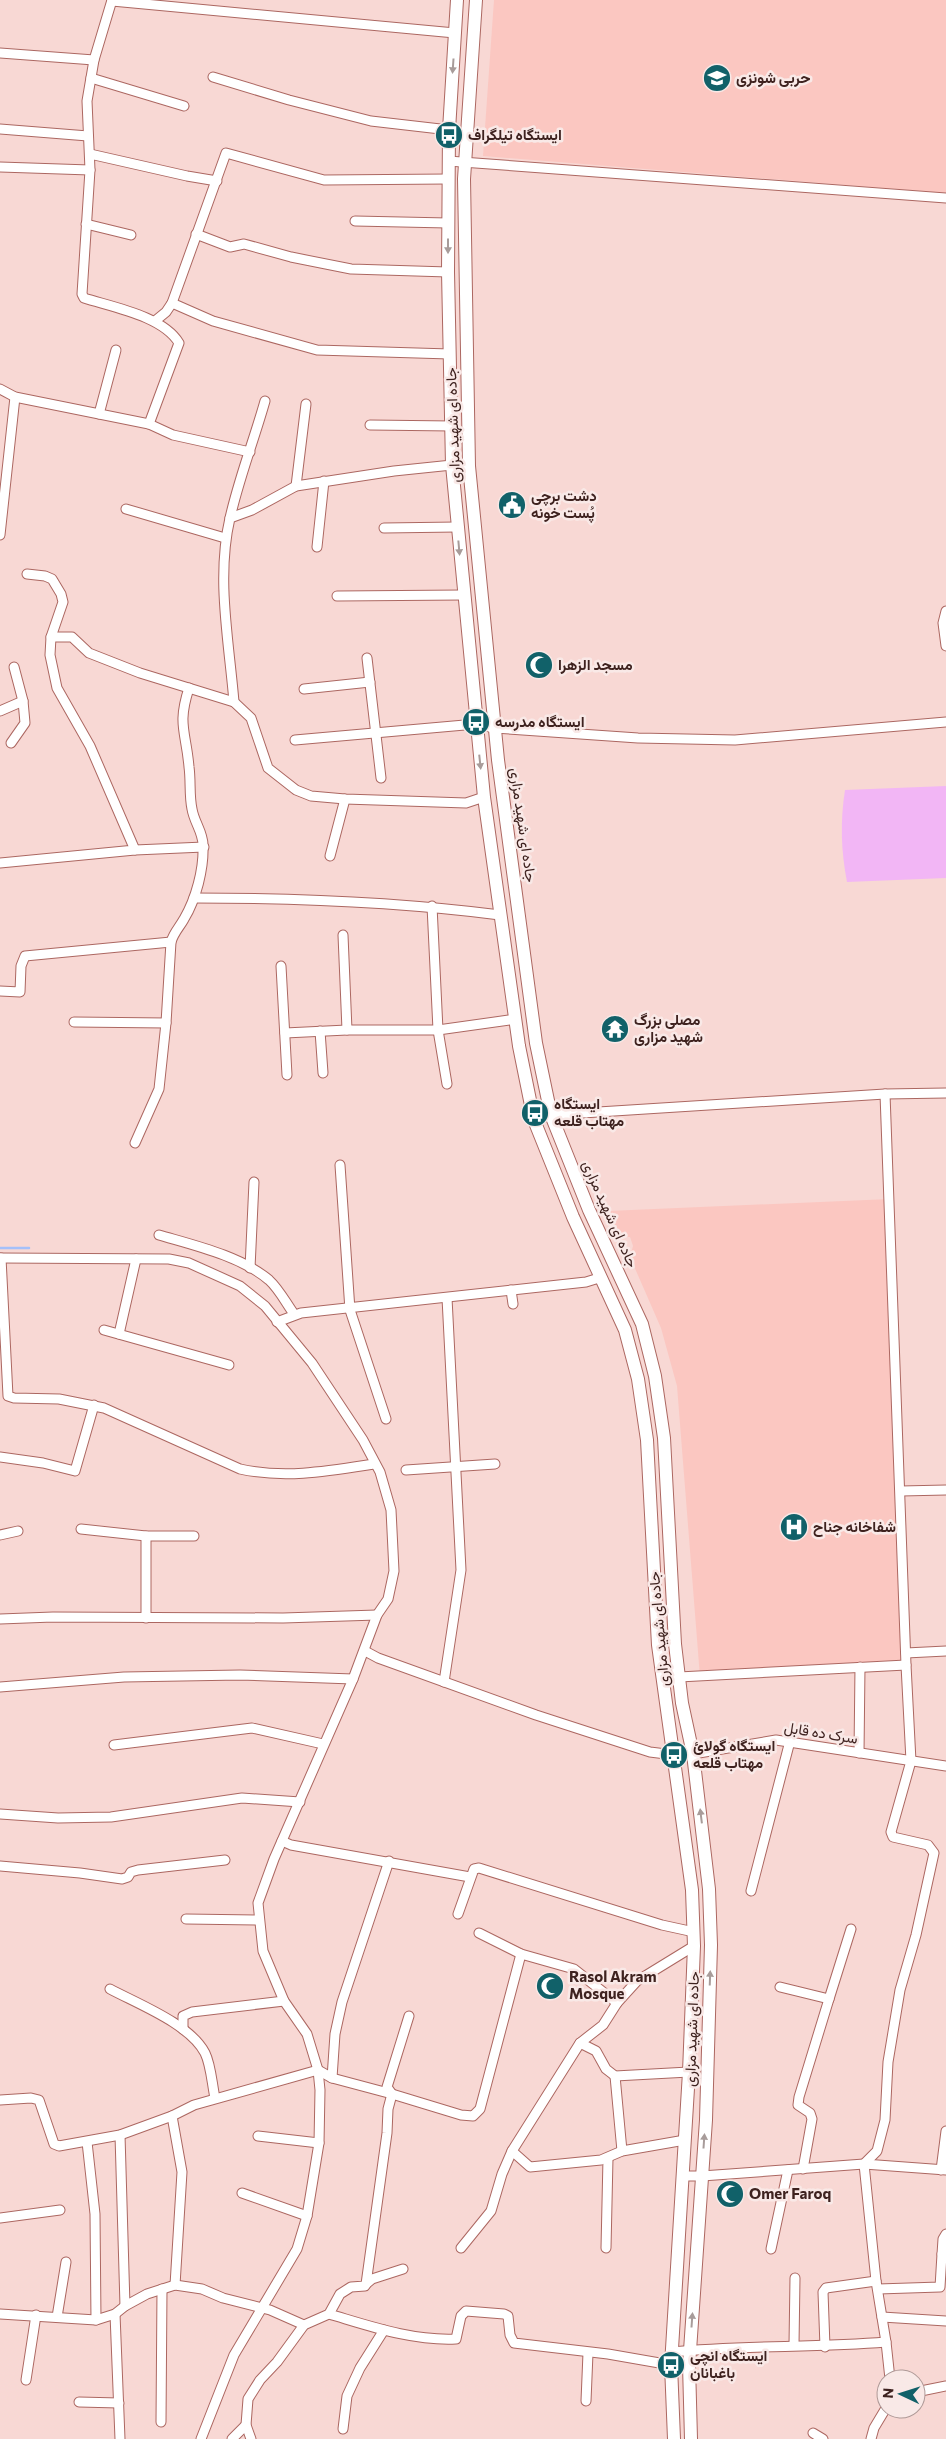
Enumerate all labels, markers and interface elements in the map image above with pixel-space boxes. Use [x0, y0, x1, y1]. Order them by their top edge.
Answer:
one-way arrow [448, 58, 456, 74]
school or university icon: حربی شونزی [702, 63, 732, 93]
place label: حربی شونزی [736, 68, 810, 87]
bus stop icon: ایستگاه تیلگراف [434, 120, 464, 150]
place label: ایستگاه تیلگراف [468, 125, 562, 144]
one-way arrow [444, 238, 452, 254]
street label: جاده ای شهید مزاری [441, 367, 465, 483]
place label: دشت برچی پُست خونه [531, 486, 597, 523]
public building icon: دشت برچی پُست خونه [497, 490, 527, 520]
one-way arrow [455, 540, 463, 556]
mosque icon: مسجد الزهرا [524, 650, 554, 680]
place label: مسجد الزهرا [558, 655, 633, 674]
bus stop icon: ایستگاه مدرسه [461, 707, 491, 737]
place label: ایستگاه مدرسه [495, 712, 585, 731]
one-way arrow [476, 754, 484, 770]
street label: جاده ای شهید مزاری [505, 766, 541, 884]
place label: مصلی بزرگ شهید مزاری [634, 1010, 703, 1046]
temple icon: مصلی بزرگ شهید مزاری [600, 1014, 630, 1044]
place label: ایستگاه مهتاب قلعه [554, 1094, 624, 1130]
bus stop icon: ایستگاه مهتاب قلعه [520, 1098, 550, 1128]
street label: جاده ای شهید مزاری [577, 1157, 643, 1271]
hospital icon: شفاخانه جناح [779, 1512, 809, 1542]
place label: شفاخانه جناح [813, 1517, 896, 1537]
street label: جاده ای شهید مزاری [644, 1571, 674, 1687]
street label: سرک ده قابل [783, 1717, 860, 1748]
place label: ایستگاه گولائ مهتاب قلعه [693, 1736, 775, 1772]
bus stop icon: ایستگاه گولائ مهتاب قلعه [659, 1740, 689, 1770]
one-way arrow [697, 1808, 705, 1824]
place label: Rasol Akram Mosque [569, 1967, 657, 2002]
one-way arrow [706, 1970, 714, 1986]
mosque icon: Rasol Akram Mosque [535, 1971, 565, 2001]
street label: جاده ای شهید مزاری [680, 1971, 704, 2087]
one-way arrow [701, 2133, 709, 2149]
mosque icon: Omer Faroq [715, 2179, 745, 2209]
place label: Omer Faroq [749, 2184, 831, 2202]
one-way arrow [688, 2312, 696, 2328]
place label: ایستگاه انچی باغبانان [690, 2346, 767, 2382]
bus stop icon: ایستگاه انچی باغبانان [656, 2350, 686, 2380]
north arrow [876, 2369, 926, 2419]
text: N [879, 2387, 896, 2399]

